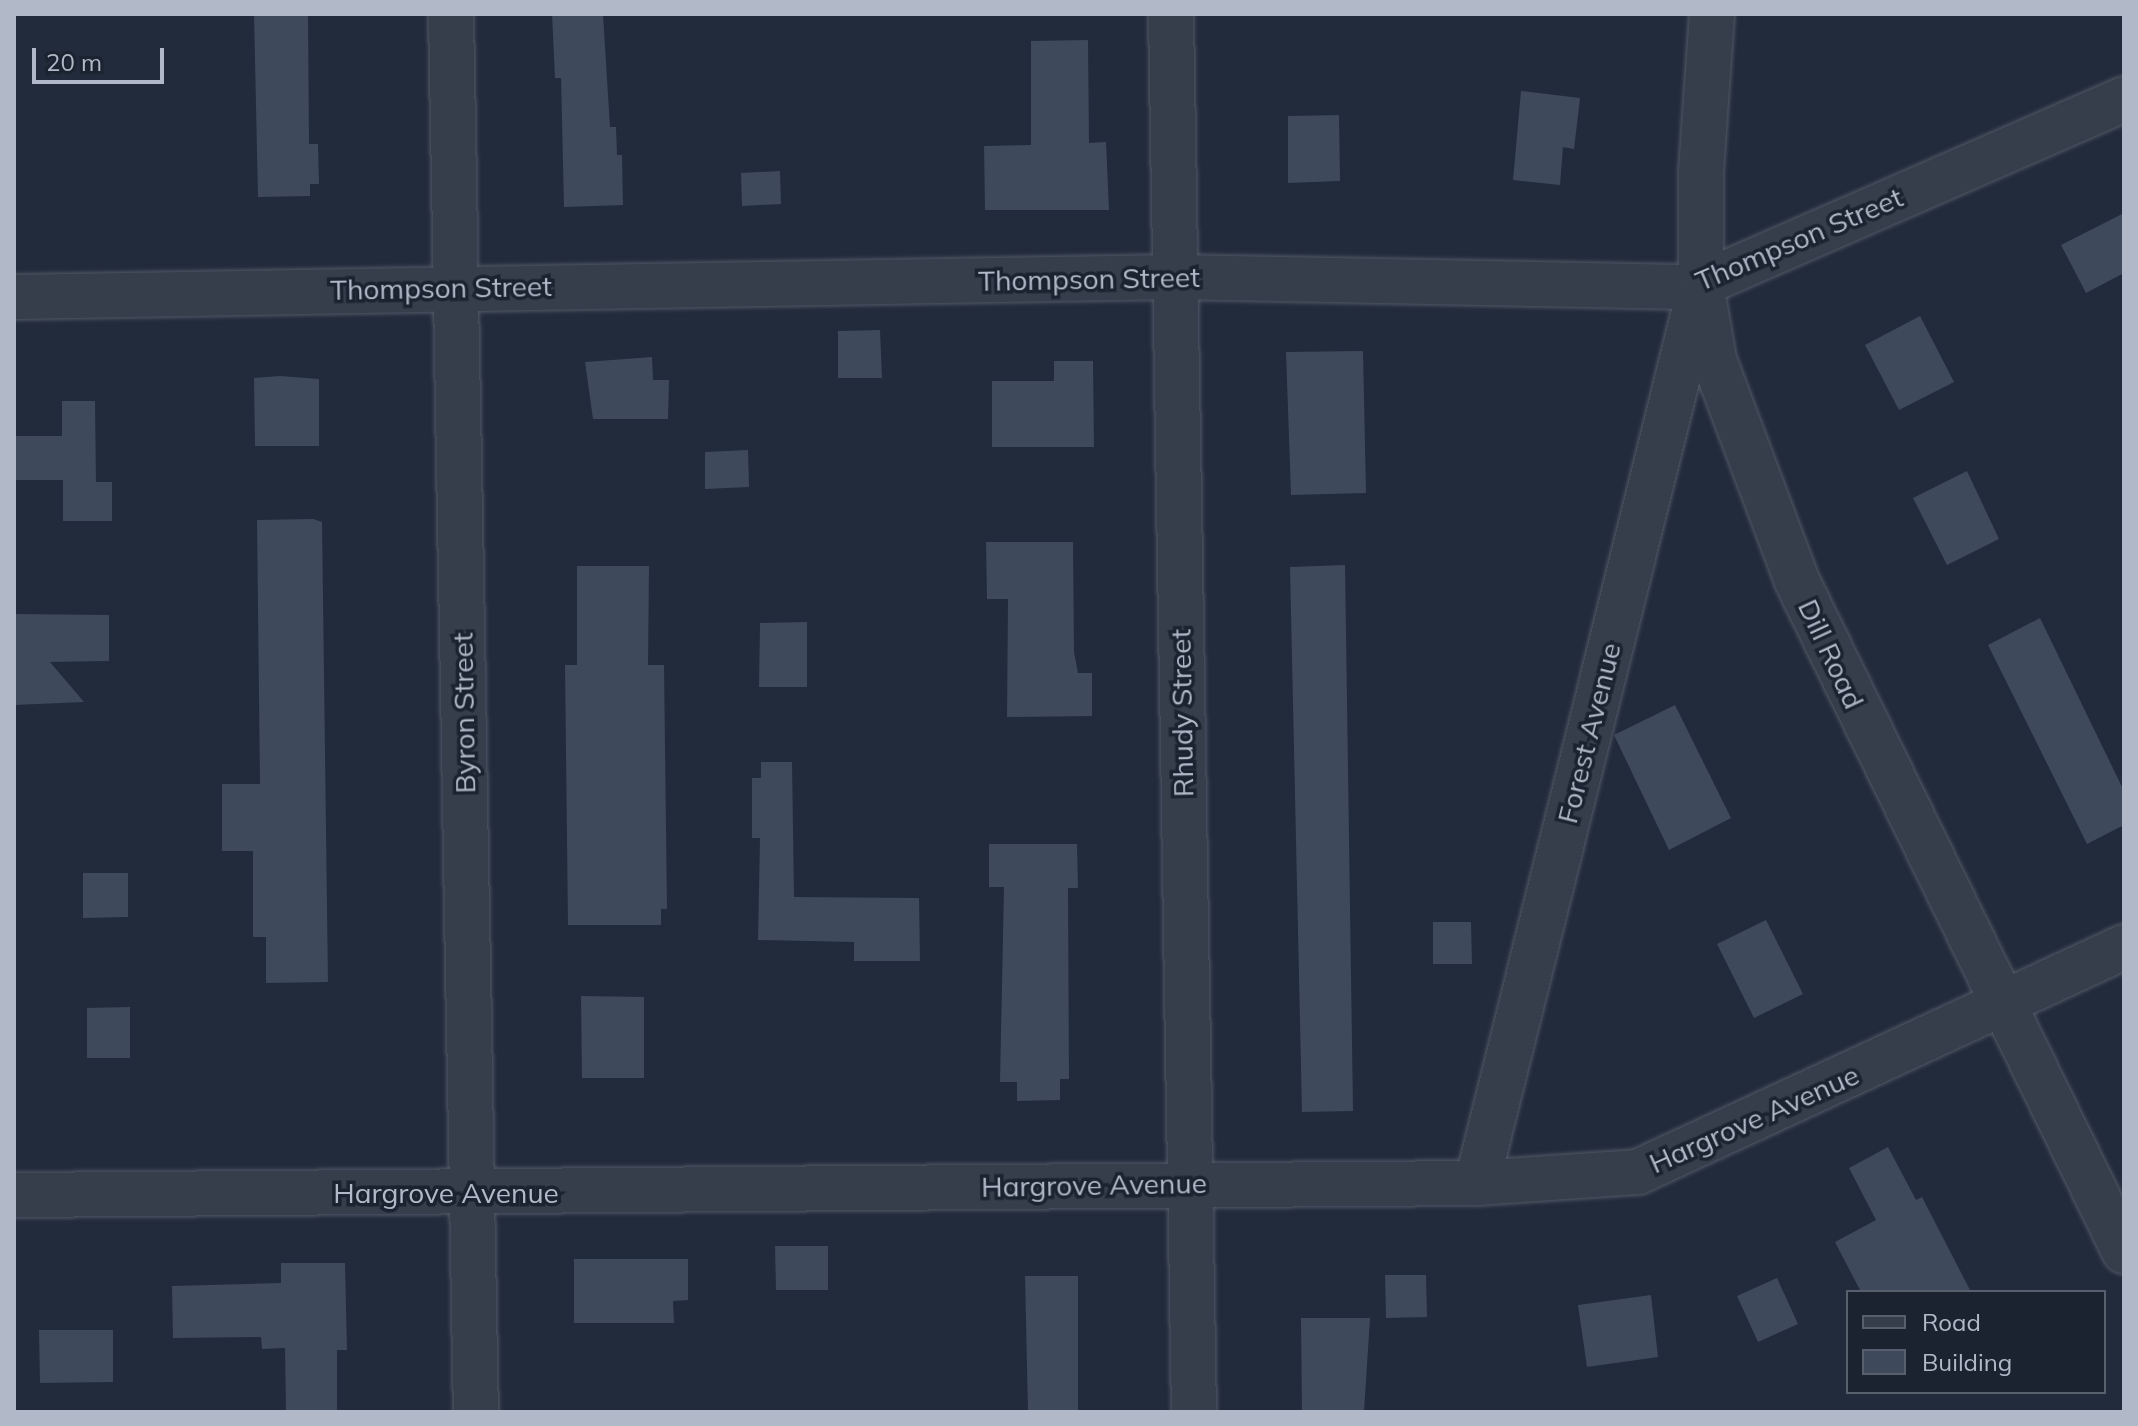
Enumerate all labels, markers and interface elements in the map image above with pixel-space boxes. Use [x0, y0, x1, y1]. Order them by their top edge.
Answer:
scale bar [36, 32, 168, 82]
text: 20 m [46, 47, 102, 77]
street label: Thompson Street [1690, 180, 1908, 298]
street label: Thompson Street [978, 260, 1200, 298]
street label: Thompson Street [330, 269, 552, 307]
street label: Dill Road [1791, 594, 1871, 714]
street label: Rhudy Street [1164, 629, 1200, 797]
street label: Byron Street [446, 632, 482, 794]
street label: Forest Avenue [1550, 639, 1628, 827]
street label: Hargrove Avenue [1644, 1058, 1864, 1180]
street label: Hargrove Avenue [981, 1166, 1207, 1204]
street label: Hargrove Avenue [333, 1176, 559, 1210]
legend [1846, 1290, 2106, 1394]
text: Road [1922, 1307, 1981, 1337]
text: Building [1922, 1347, 2012, 1377]

